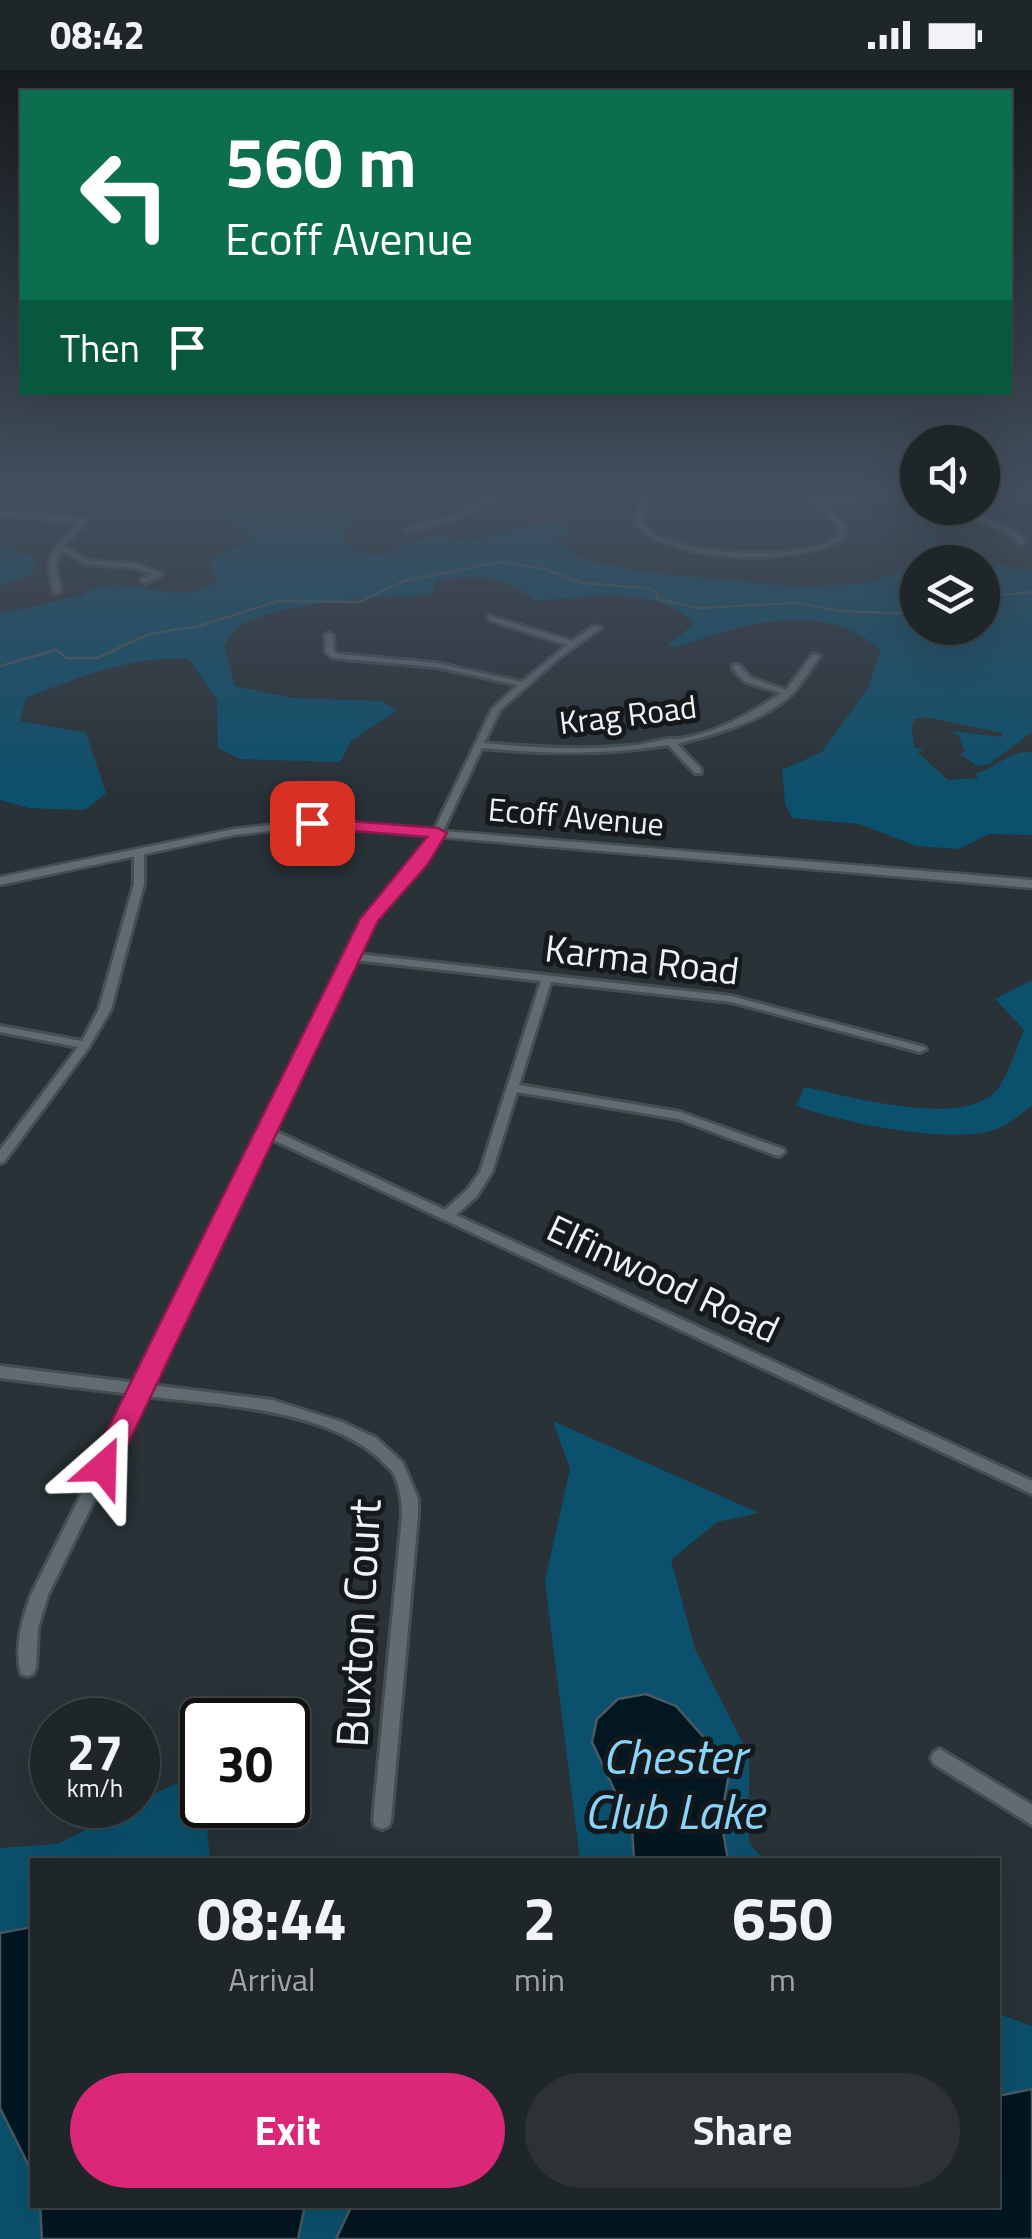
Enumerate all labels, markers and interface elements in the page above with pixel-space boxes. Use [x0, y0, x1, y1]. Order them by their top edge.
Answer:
text: 08:42 [50, 6, 145, 64]
text: 560 m [225, 108, 417, 214]
icon: left [60, 130, 190, 260]
text: Ecoff Avenue [225, 204, 473, 272]
text: Then [60, 319, 140, 377]
icon: arrive [160, 320, 215, 375]
map controls [900, 425, 1000, 645]
button: sound [900, 425, 1000, 525]
button: layers [900, 545, 1000, 645]
street label: Krag Road [556, 682, 699, 746]
pin [270, 781, 355, 866]
street label: Ecoff Avenue [486, 784, 666, 848]
icon: arrive [285, 796, 340, 851]
street label: Karma Road [542, 918, 743, 1000]
street label: Elfinwood Road [538, 1199, 789, 1357]
position arrow [51, 1415, 155, 1519]
street label: Buxton Court [317, 1497, 397, 1749]
speed limit sign: 30 [180, 1698, 310, 1828]
text: 27 [67, 1713, 123, 1789]
water label: Chester Club Lake [584, 1720, 767, 1848]
text: km/h [67, 1769, 123, 1807]
text: 08:44 [197, 1872, 347, 1963]
text: 2 [523, 1872, 556, 1963]
text: 650 [732, 1872, 833, 1963]
text: Arrival [229, 1955, 315, 2003]
text: min [514, 1955, 565, 2003]
text: m [769, 1955, 796, 2003]
button: Exit [70, 2073, 505, 2188]
button: Share [525, 2073, 960, 2188]

